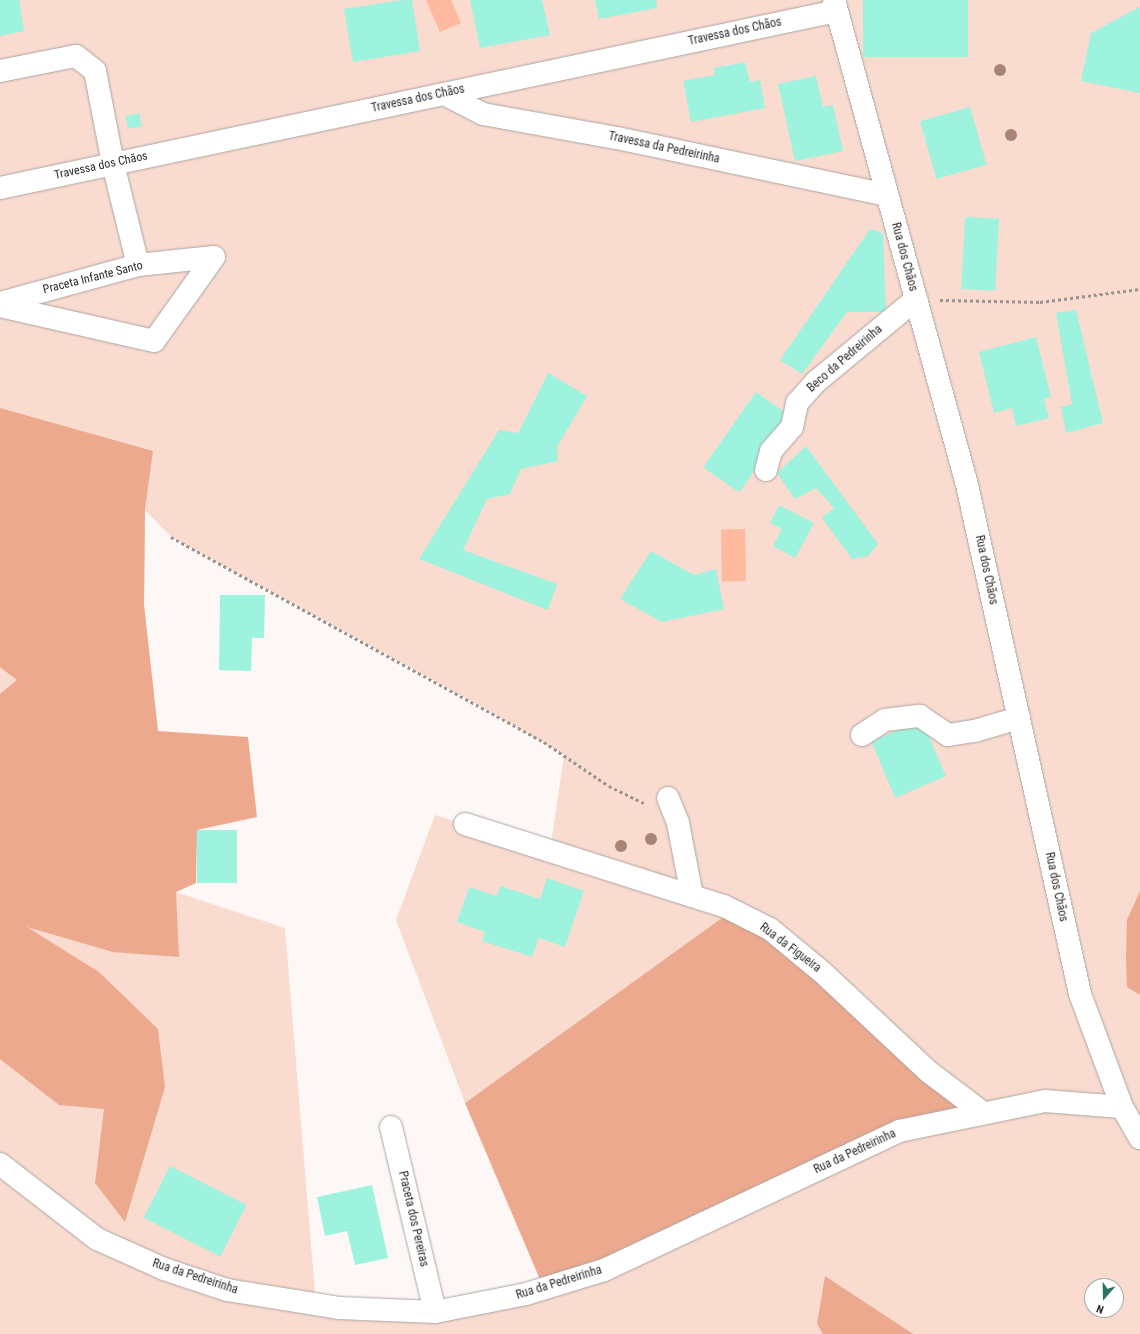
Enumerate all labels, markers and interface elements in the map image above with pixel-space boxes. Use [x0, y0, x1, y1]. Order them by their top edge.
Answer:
street label: Travessa dos Chãos [687, 15, 783, 49]
street label: Travessa dos Chãos [370, 82, 466, 116]
street label: Travessa da Pedreirinha [607, 129, 721, 167]
street label: Travessa dos Chãos [53, 149, 149, 183]
street label: Rua dos Chãos [888, 221, 920, 293]
street label: Praceta Infante Santo [42, 259, 144, 297]
street label: Beco da Pedreirinha [805, 322, 885, 396]
street label: Rua dos Chãos [972, 534, 1000, 606]
street label: Rua dos Chãos [1042, 851, 1070, 923]
street label: Rua da Figueira [757, 920, 823, 976]
street label: Rua da Pedreirinha [812, 1127, 898, 1177]
street label: Praceta dos Pereiras [395, 1170, 431, 1268]
street label: Rua da Pedreirinha [150, 1256, 240, 1298]
street label: Rua da Pedreirinha [514, 1263, 604, 1303]
north arrow [1084, 1278, 1124, 1318]
text: N [1095, 1302, 1105, 1316]

